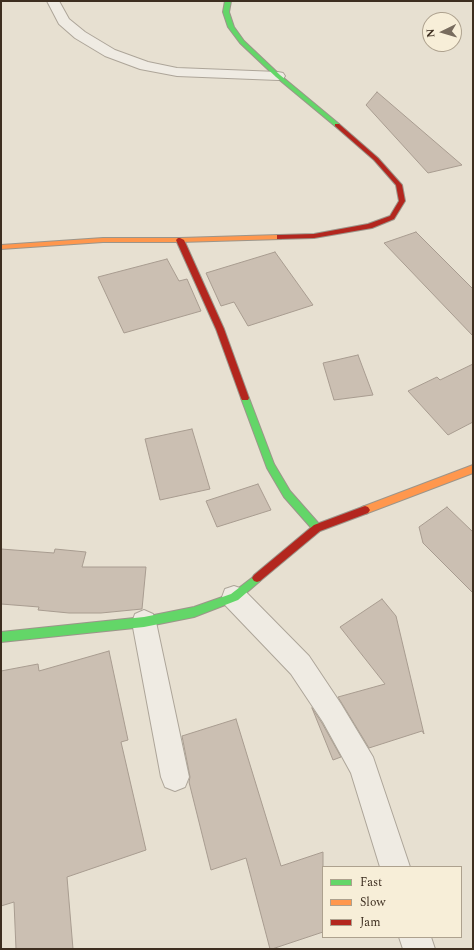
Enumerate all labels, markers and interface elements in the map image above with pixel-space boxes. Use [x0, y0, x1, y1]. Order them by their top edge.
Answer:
north arrow [422, 12, 462, 52]
text: N [422, 28, 439, 38]
legend [322, 866, 462, 938]
text: Fast [360, 873, 382, 892]
text: Slow [360, 893, 385, 912]
text: Jam [360, 913, 381, 932]

